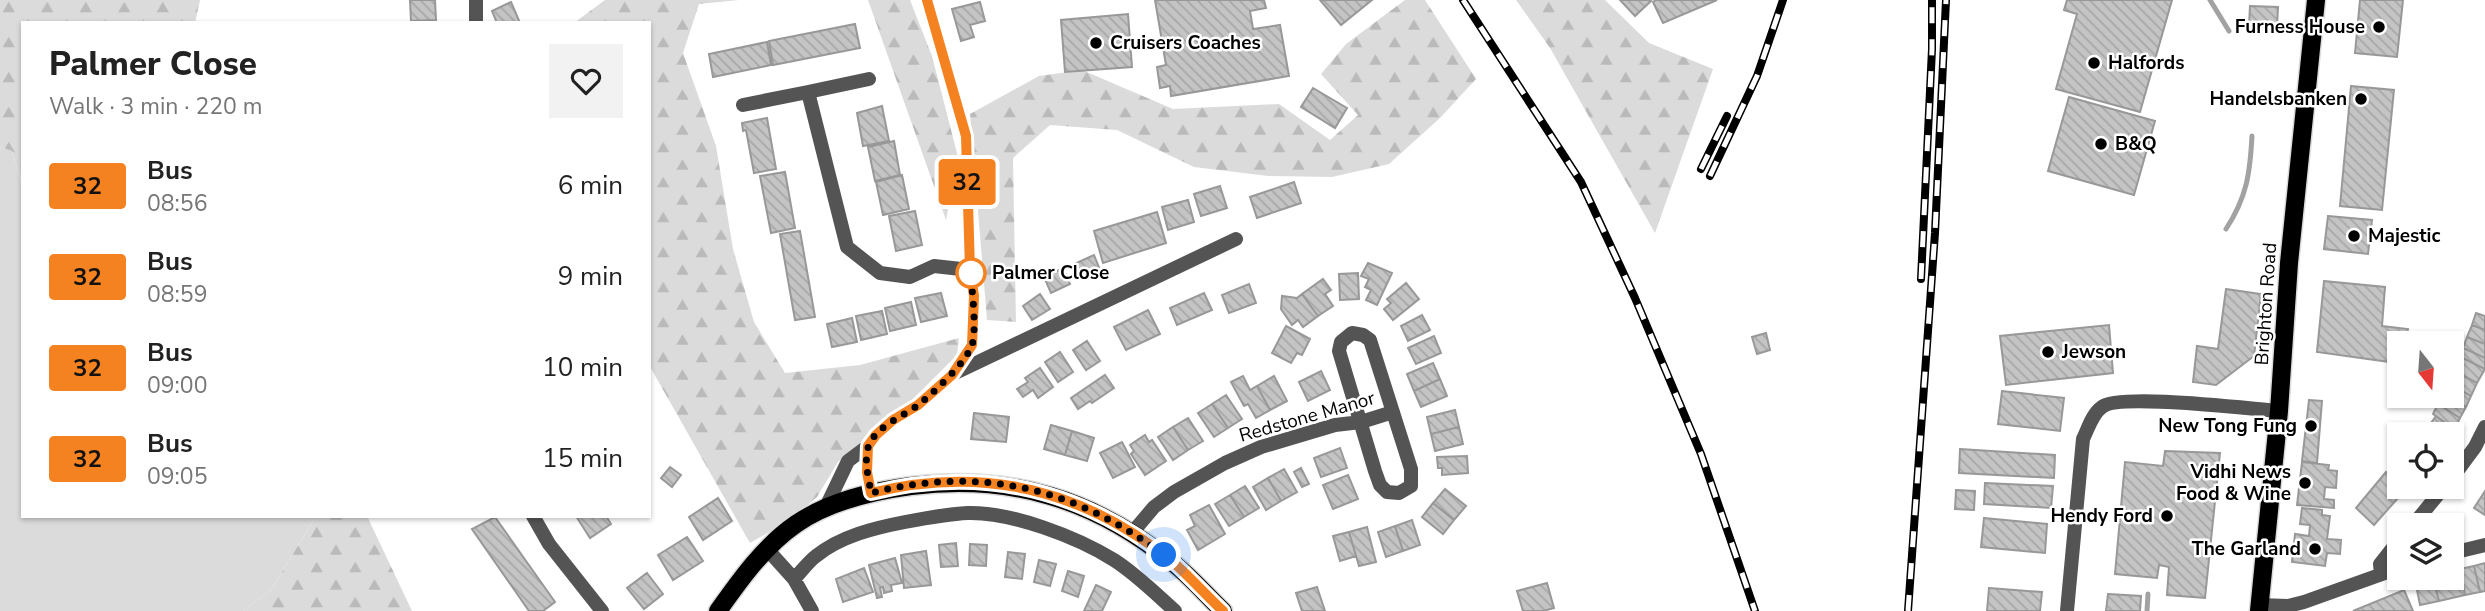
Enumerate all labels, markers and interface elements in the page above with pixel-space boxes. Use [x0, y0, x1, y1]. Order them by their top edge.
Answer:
place label: Furness House [2235, 14, 2365, 40]
marker: Furness House [2371, 19, 2387, 35]
place label: Cruisers Coaches [1110, 30, 1261, 56]
marker: Cruisers Coaches [1088, 35, 1104, 51]
text: Palmer Close [49, 42, 257, 87]
button: heart [549, 44, 623, 118]
place label: Halfords [2108, 50, 2185, 76]
marker: Halfords [2086, 55, 2102, 71]
place label: Handelsbanken [2210, 86, 2347, 112]
text: Walk · 3 min · 220 m [49, 91, 262, 122]
marker: Handelsbanken [2353, 91, 2369, 107]
place label: B&Q [2115, 131, 2157, 157]
marker: B&Q [2093, 136, 2109, 152]
text: Bus [147, 153, 193, 188]
line badge: 32 [936, 159, 998, 205]
text: 32 [953, 166, 981, 198]
text: 6 min [558, 168, 623, 203]
text: 32 [73, 170, 102, 202]
text: 08:56 [147, 188, 207, 219]
place label: Majestic [2368, 223, 2440, 249]
marker: Majestic [2346, 228, 2362, 244]
street label: Brighton Road [2249, 242, 2283, 366]
text: Bus [147, 244, 193, 279]
marker: Palmer Close [956, 258, 986, 288]
text: 9 min [558, 259, 623, 294]
place label: Palmer Close [992, 260, 1109, 286]
text: 32 [73, 261, 102, 293]
text: 08:59 [147, 279, 207, 310]
north arrow [2387, 331, 2464, 408]
map controls [2387, 331, 2464, 590]
text: Bus [147, 335, 193, 370]
place label: Jewson [2061, 339, 2126, 365]
marker: Jewson [2040, 344, 2056, 360]
text: 10 min [542, 350, 623, 385]
text: 32 [73, 352, 102, 384]
text: 09:00 [147, 370, 207, 401]
street label: Redstone Manor [1236, 385, 1378, 449]
place label: New Tong Fung [2158, 413, 2297, 439]
marker: New Tong Fung [2303, 418, 2319, 434]
button: locate [2387, 422, 2464, 499]
text: Bus [147, 426, 193, 461]
text: 15 min [542, 441, 623, 476]
text: 32 [73, 443, 102, 475]
place label: Vidhi News Food & Wine [2176, 459, 2291, 507]
text: 09:05 [147, 461, 207, 492]
marker: Vidhi News Food & Wine [2297, 475, 2313, 491]
place label: Hendy Ford [2050, 503, 2153, 529]
marker: Hendy Ford [2159, 508, 2175, 524]
button: layers [2387, 513, 2464, 590]
place label: The Garland [2192, 536, 2301, 562]
your location [1146, 537, 1181, 572]
marker: The Garland [2307, 541, 2323, 557]

